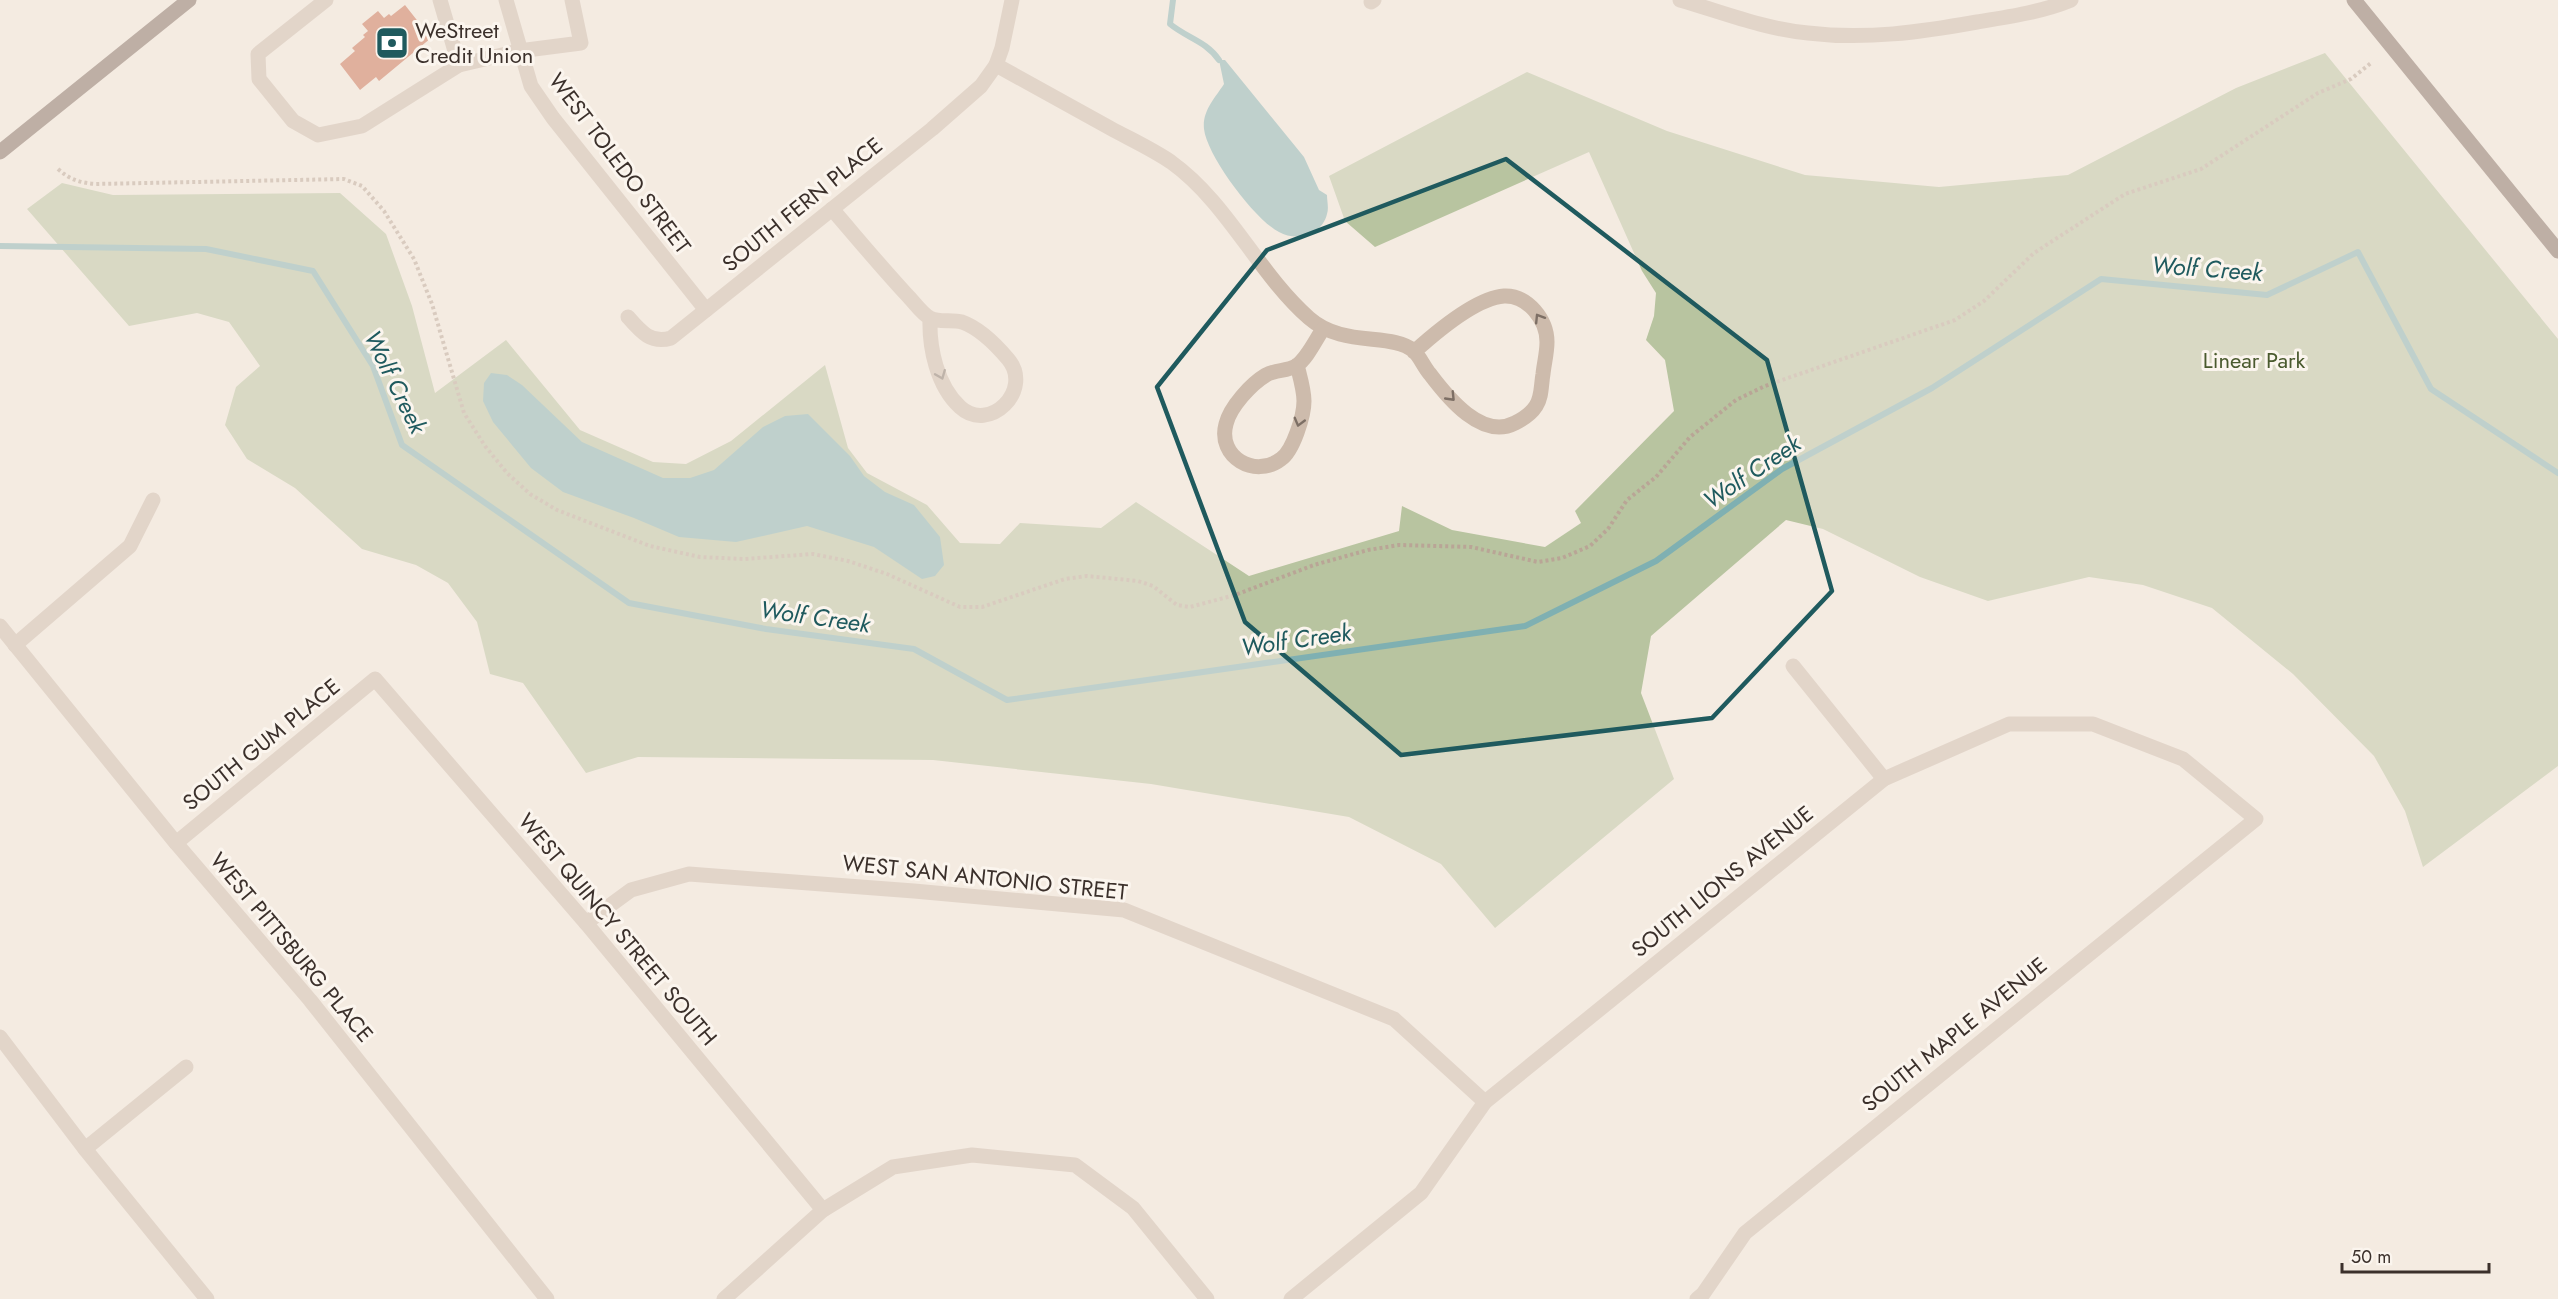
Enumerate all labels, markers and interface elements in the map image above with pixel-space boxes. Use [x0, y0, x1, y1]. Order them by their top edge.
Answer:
place label: WeStreet Credit Union [415, 14, 533, 71]
bank icon: WeStreet Credit Union [374, 25, 410, 61]
street label: WEST TOLEDO STREET [541, 66, 699, 261]
street label: SOUTH FERN PLACE [715, 129, 889, 279]
water label: Wolf Creek [2150, 247, 2265, 290]
one-way arrow [1535, 314, 1547, 324]
water label: Wolf Creek [355, 324, 436, 441]
park label: Linear Park [2203, 344, 2306, 376]
one-way arrow [934, 369, 946, 380]
one-way arrow [1443, 390, 1454, 401]
one-way arrow [1294, 417, 1306, 427]
water label: Wolf Creek [1696, 425, 1809, 517]
water label: Wolf Creek [758, 591, 874, 642]
water label: Wolf Creek [1239, 614, 1355, 665]
street label: SOUTH GUM PLACE [175, 670, 347, 818]
street label: SOUTH LIONS AVENUE [1624, 797, 1820, 965]
street label: WEST QUINCY STREET SOUTH [511, 806, 725, 1052]
street label: WEST PITTSBURG PLACE [203, 845, 381, 1049]
street label: WEST SAN ANTONIO STREET [841, 846, 1130, 908]
street label: SOUTH MAPLE AVENUE [1854, 949, 2054, 1119]
scale bar [2342, 1236, 2489, 1274]
text: 50 m [2351, 1244, 2391, 1270]

